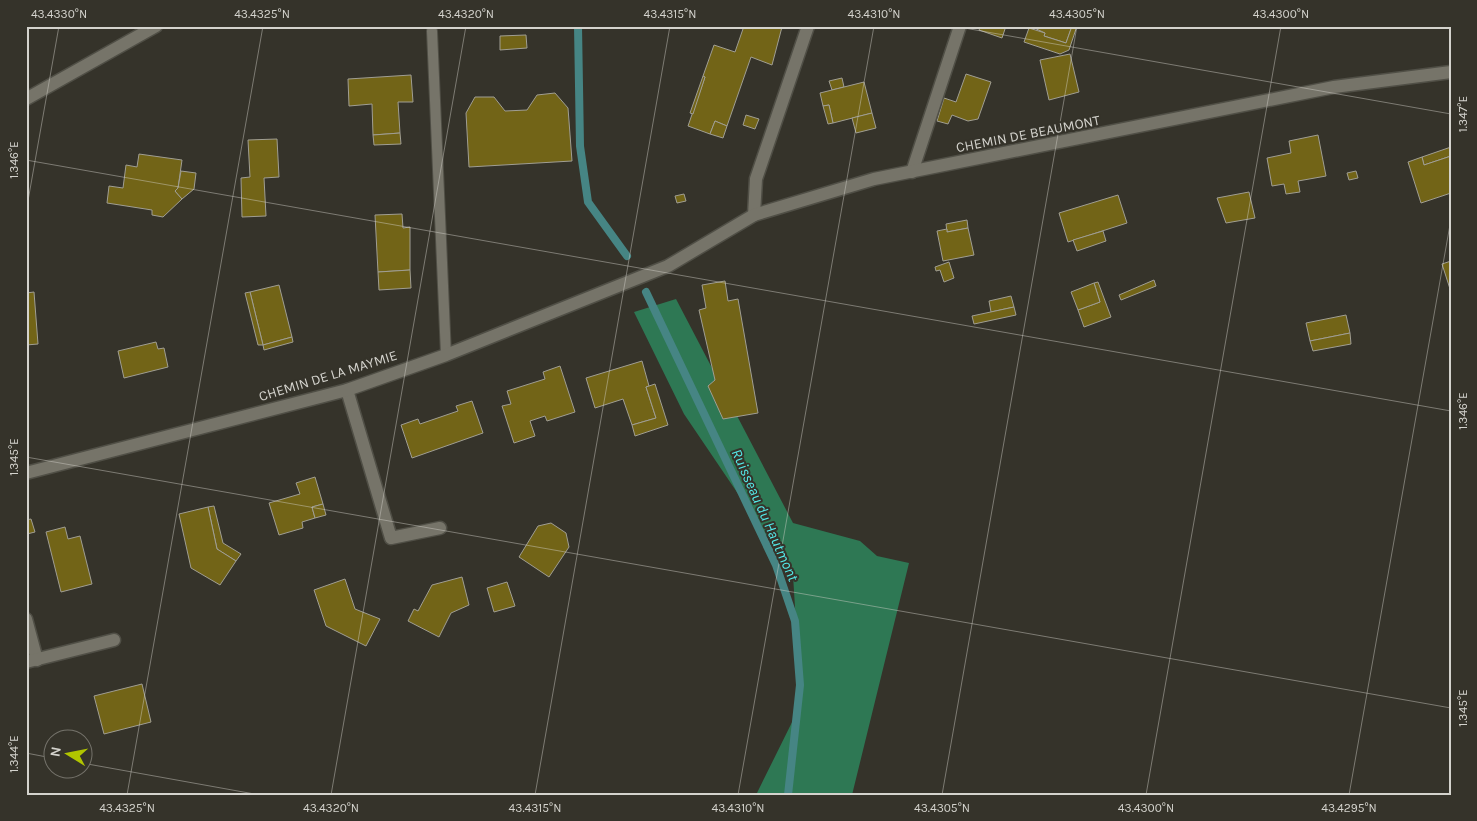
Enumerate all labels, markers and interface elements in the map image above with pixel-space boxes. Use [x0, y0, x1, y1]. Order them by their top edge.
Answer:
text: 43.4330°N [31, 7, 87, 21]
text: 43.4325°N [234, 7, 290, 21]
text: 43.4320°N [438, 7, 494, 21]
text: 43.4315°N [644, 7, 696, 21]
text: 43.4310°N [847, 7, 901, 21]
text: 43.4305°N [1049, 7, 1105, 21]
text: 43.4300°N [1253, 7, 1309, 21]
text: 1.347°E [1456, 96, 1470, 132]
street label: CHEMIN DE BEAUMONT [955, 112, 1101, 156]
text: 1.346°E [7, 141, 21, 179]
street label: CHEMIN DE LA MAYMIE [257, 347, 399, 405]
text: 1.346°E [1456, 392, 1470, 430]
text: 1.345°E [7, 438, 21, 476]
water label: Ruisseau du Hautmont [728, 446, 803, 585]
text: 1.345°E [1456, 689, 1470, 727]
north arrow [42, 728, 92, 778]
text: 1.344°E [7, 735, 21, 773]
text: N [46, 745, 65, 758]
text: 43.4325°N [99, 801, 155, 815]
text: 43.4320°N [303, 801, 359, 815]
text: 43.4315°N [509, 801, 561, 815]
text: 43.4310°N [711, 801, 765, 815]
text: 43.4305°N [914, 801, 970, 815]
text: 43.4300°N [1118, 801, 1174, 815]
text: 43.4295°N [1321, 801, 1377, 815]

